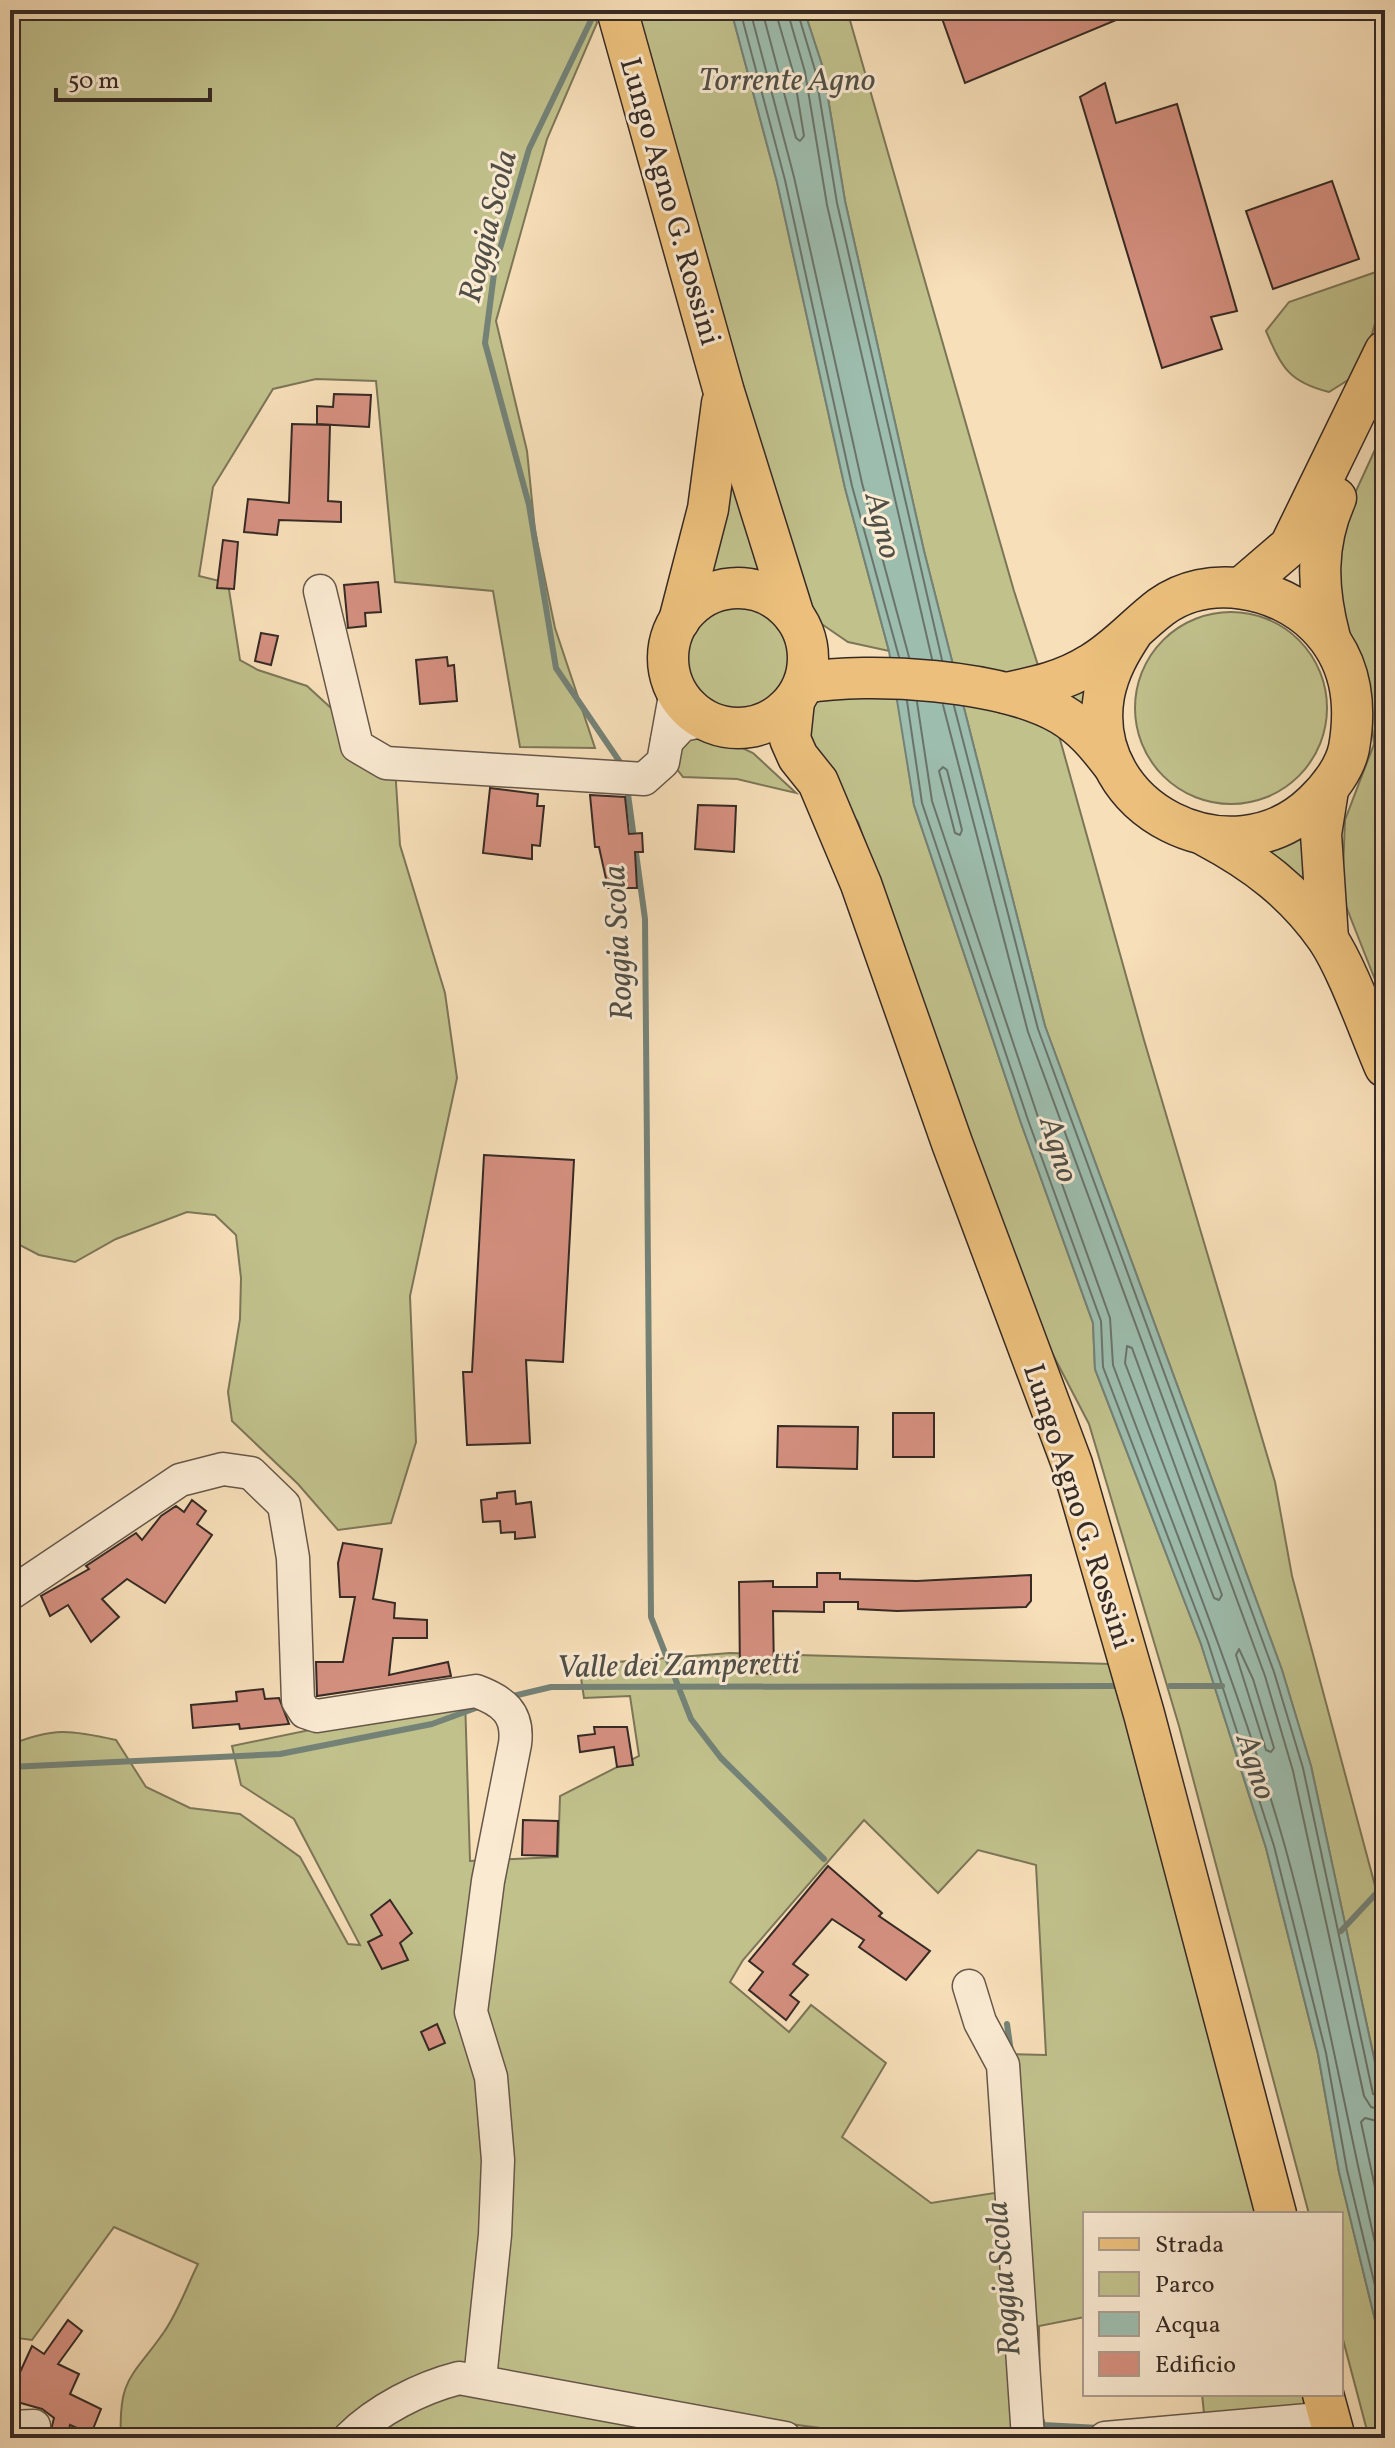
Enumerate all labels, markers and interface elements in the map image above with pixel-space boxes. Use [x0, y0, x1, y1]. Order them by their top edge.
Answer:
scale bar [56, 52, 210, 102]
street label: Lungo Agno G. Rossini [608, 53, 730, 350]
water label: Torrente Agno [699, 60, 876, 104]
text: 50 m [68, 65, 120, 99]
water label: Roggia Scola [450, 146, 530, 308]
water label: Agno [851, 487, 911, 564]
water label: Roggia Scola [594, 864, 646, 1022]
water label: Agno [1026, 1110, 1088, 1189]
street label: Lungo Agno G. Rossini [1011, 1359, 1143, 1655]
water label: Valle dei Zamperetti [556, 1643, 801, 1691]
water label: Agno [1223, 1727, 1286, 1806]
water label: Roggia Scola [976, 2199, 1034, 2358]
legend [1083, 2212, 1343, 2396]
text: Strada [1155, 2229, 1224, 2263]
text: Parco [1155, 2269, 1214, 2303]
text: Acqua [1155, 2309, 1221, 2343]
text: Edificio [1155, 2349, 1236, 2383]

